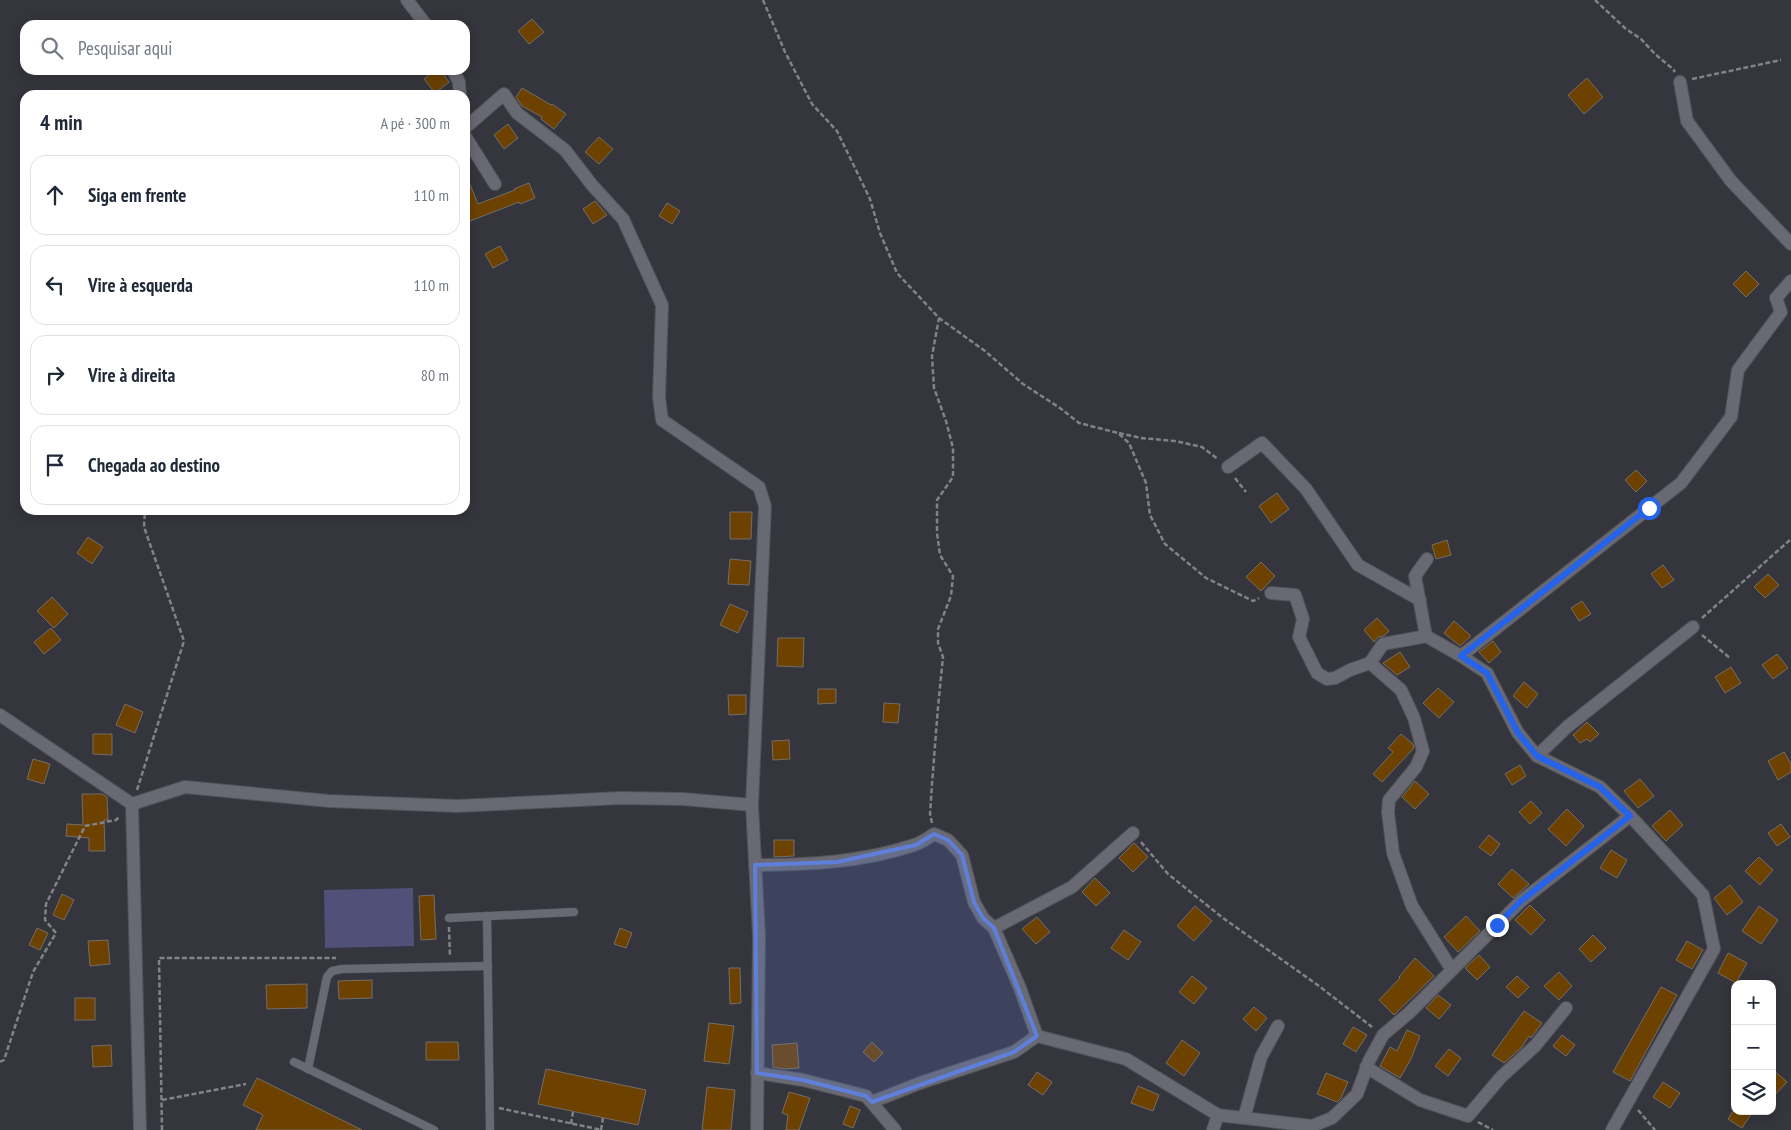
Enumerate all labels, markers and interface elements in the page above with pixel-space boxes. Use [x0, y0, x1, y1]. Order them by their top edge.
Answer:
search box [20, 20, 470, 75]
icon: search [38, 34, 66, 62]
text: Pesquisar aqui [78, 36, 172, 60]
text: 4 min [40, 109, 82, 136]
text: A pé · 300 m [380, 113, 450, 133]
icon: ahead [41, 181, 69, 209]
text: Siga em frente [88, 183, 186, 207]
text: 110 m [414, 185, 449, 205]
icon: left [41, 271, 69, 299]
text: Vire à esquerda [88, 273, 193, 297]
text: 110 m [414, 275, 449, 295]
icon: right [41, 361, 69, 389]
text: Vire à direita [88, 363, 175, 387]
text: 80 m [421, 365, 449, 385]
icon: arrive [41, 451, 69, 479]
text: Chegada ao destino [88, 453, 220, 477]
route start [1638, 497, 1661, 520]
route end [1486, 914, 1509, 937]
map controls [1731, 980, 1776, 1115]
button: + [1731, 980, 1776, 1025]
button: − [1731, 1025, 1776, 1070]
button: layers [1731, 1070, 1776, 1115]

